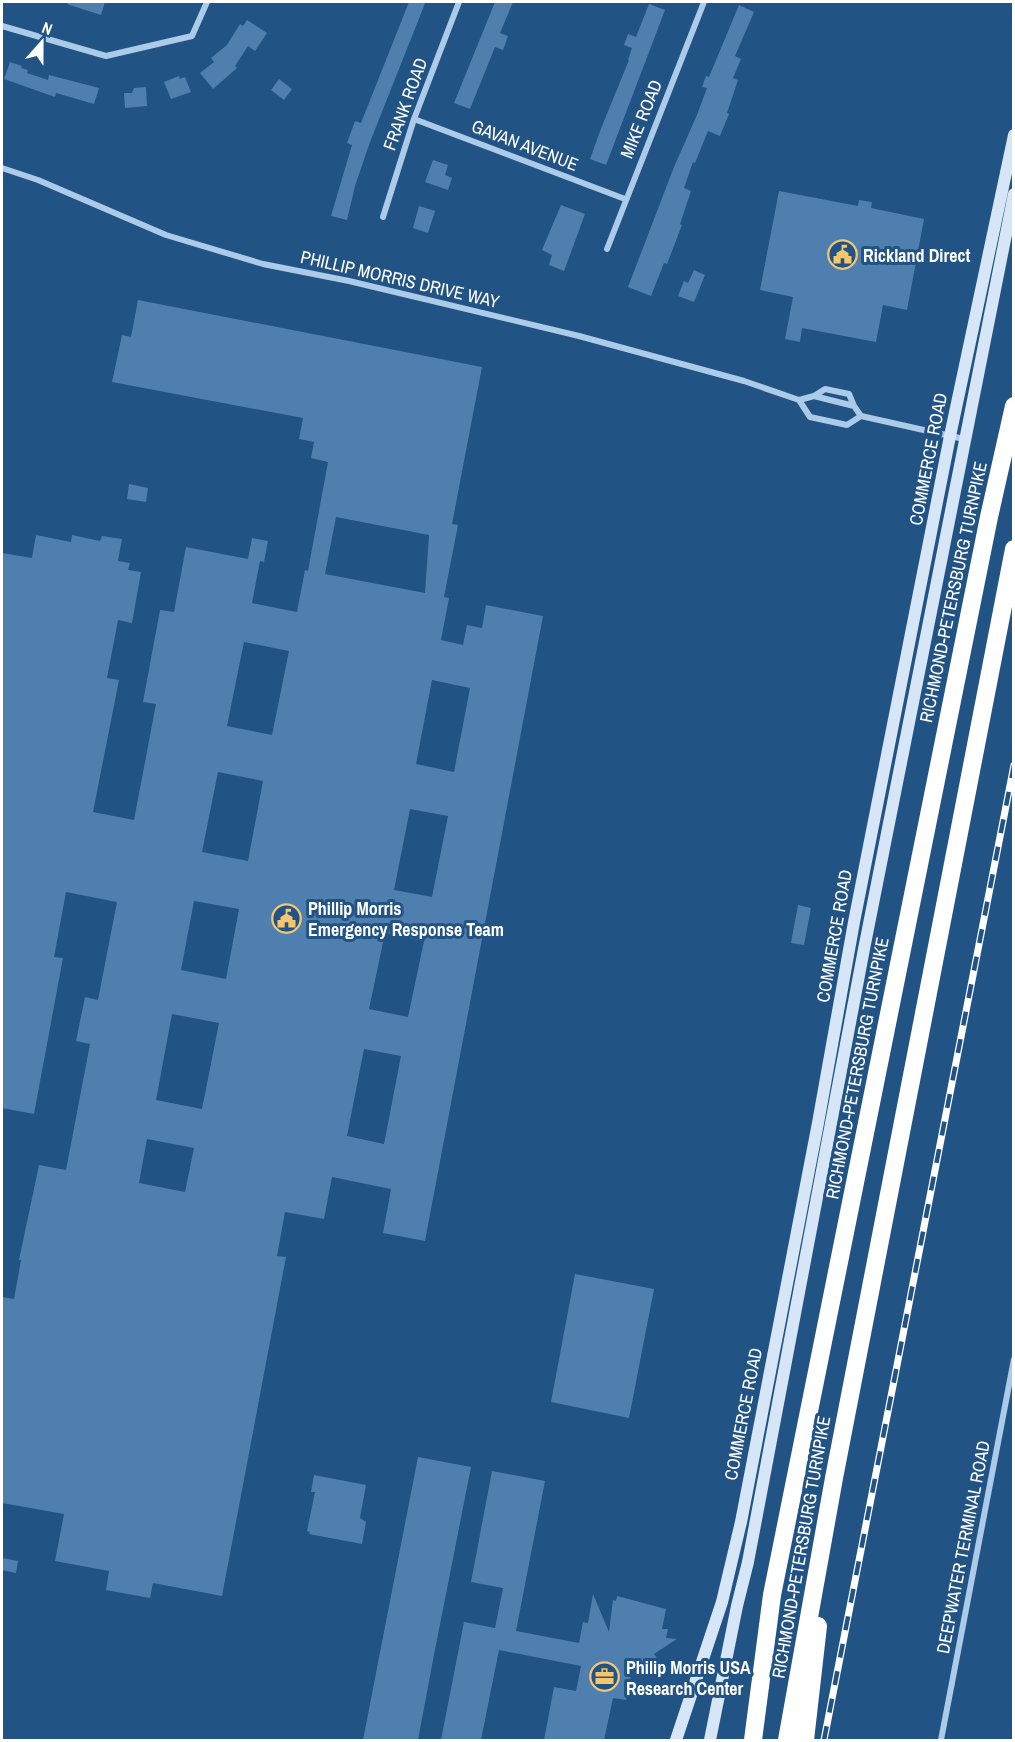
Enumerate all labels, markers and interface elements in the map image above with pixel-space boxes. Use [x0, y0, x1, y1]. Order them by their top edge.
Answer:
north arrow [12, 12, 72, 72]
text: N [39, 16, 56, 40]
street label: FRANK ROAD [377, 54, 433, 154]
street label: MIKE ROAD [614, 76, 668, 162]
street label: GAVAN AVENUE [468, 113, 582, 177]
public building icon: Rickland Direct [826, 239, 858, 271]
place label: Rickland Direct [863, 243, 971, 268]
street label: PHILLIP MORRIS DRIVE WAY [298, 244, 502, 314]
street label: COMMERCE ROAD [903, 391, 953, 527]
street label: RICHMOND-PETERSBURG TURNPIKE [913, 459, 993, 725]
street label: COMMERCE ROAD [810, 868, 858, 1004]
place label: Phillip Morris Emergency Response Team [308, 896, 504, 942]
public building icon: Phillip Morris Emergency Response Team [271, 902, 303, 934]
street label: RICHMOND-PETERSBURG TURNPIKE [819, 935, 895, 1201]
street label: COMMERCE ROAD [718, 1346, 768, 1482]
street label: RICHMOND-PETERSBURG TURNPIKE [766, 1414, 836, 1680]
street label: DEEPWATER TERMINAL ROAD [930, 1438, 996, 1656]
place label: Philip Morris USA Research Center [626, 1655, 751, 1701]
office icon: Philip Morris USA Research Center [589, 1661, 621, 1693]

